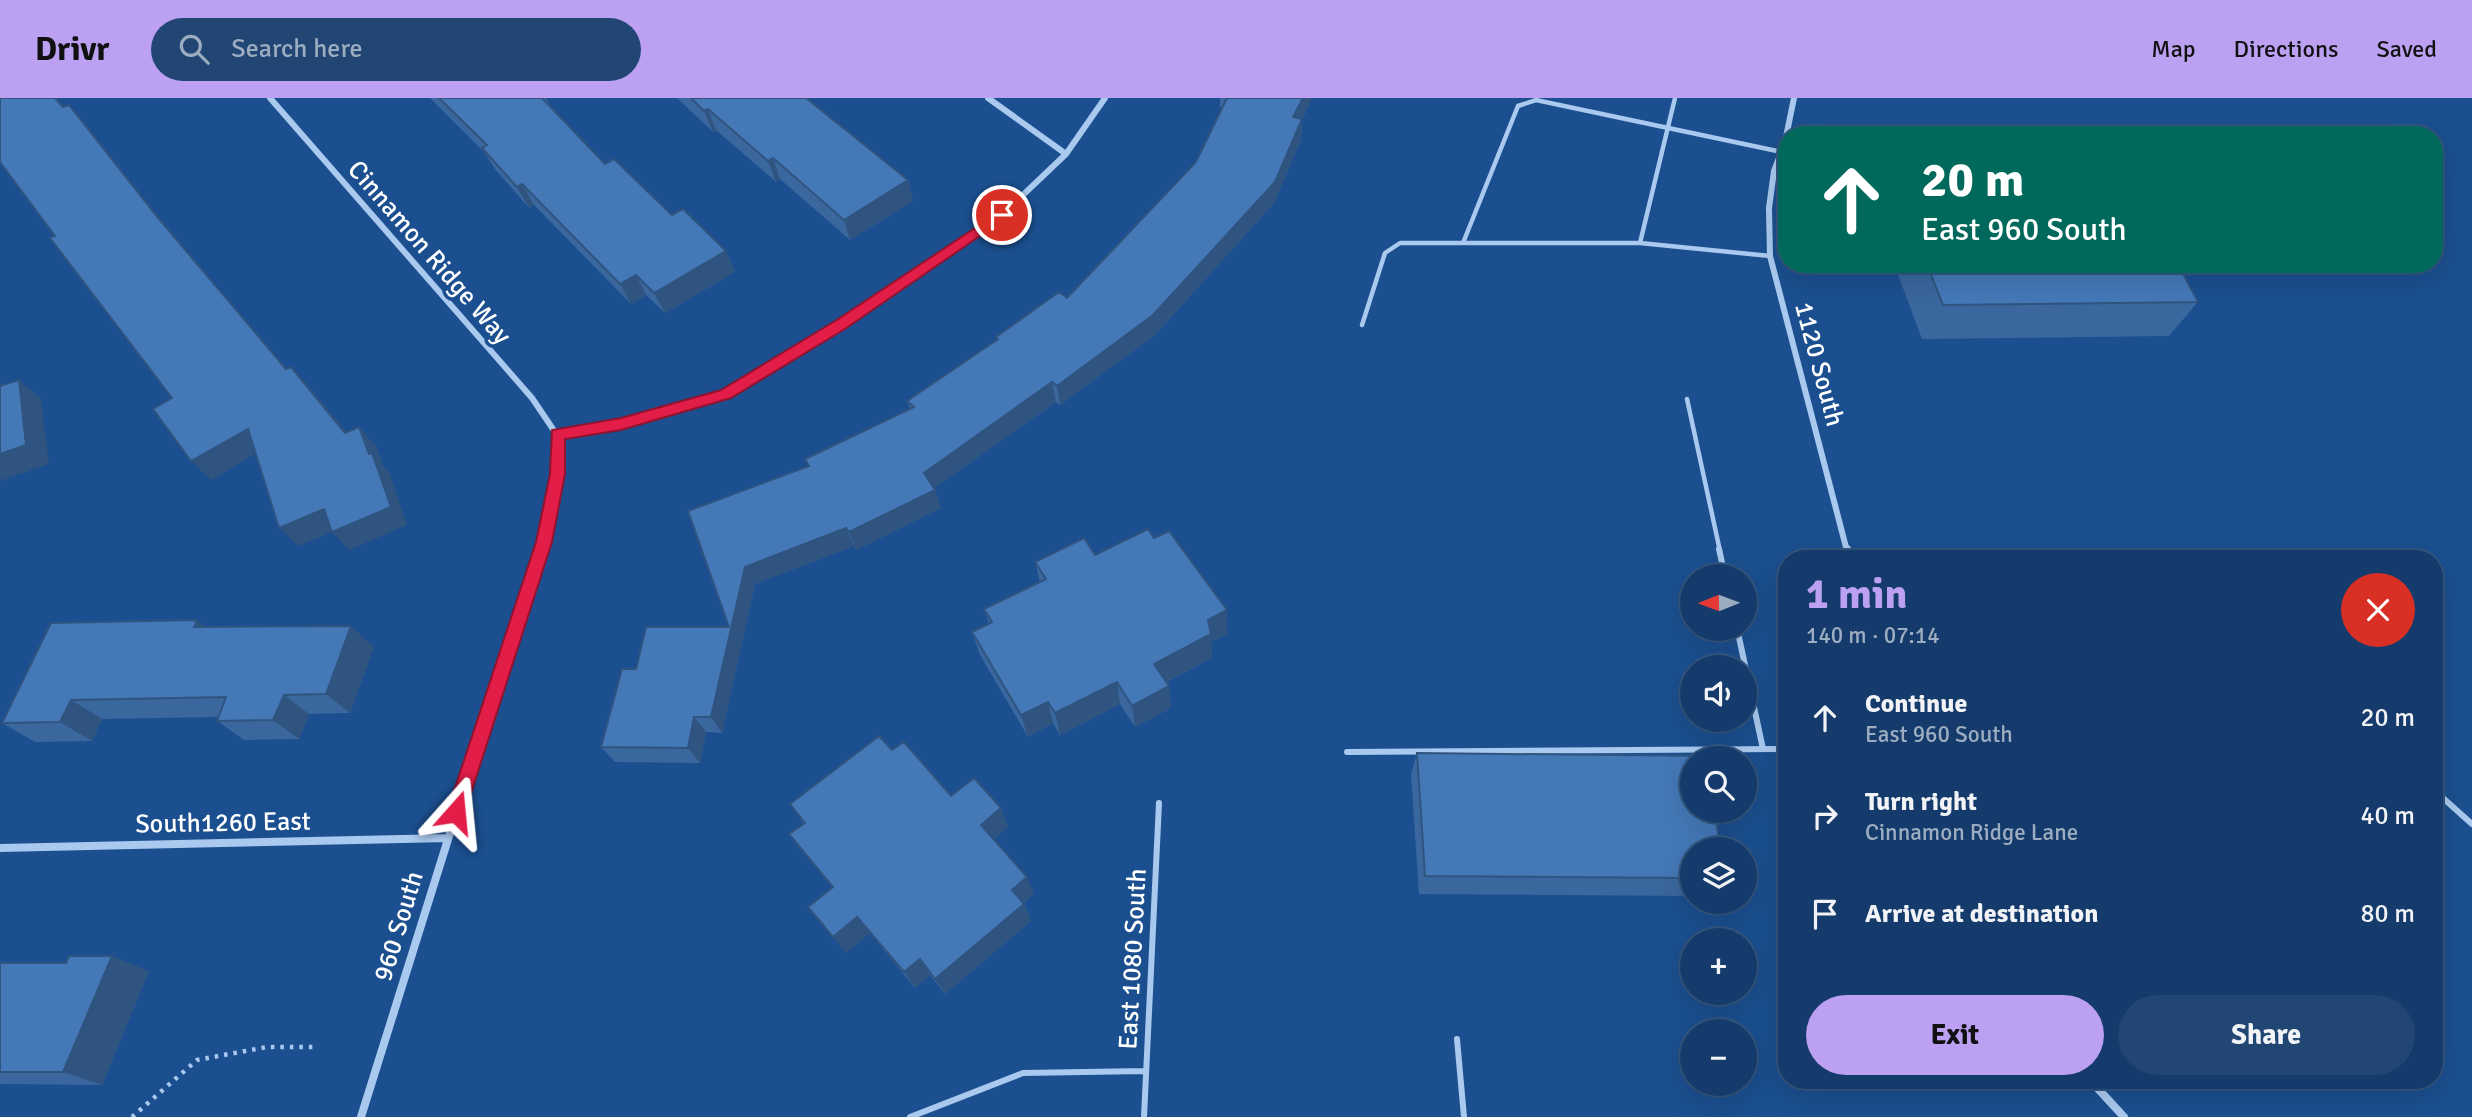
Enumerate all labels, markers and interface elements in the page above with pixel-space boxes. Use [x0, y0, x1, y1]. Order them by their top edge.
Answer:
search box [151, 18, 641, 81]
text: Drivr [35, 29, 109, 70]
icon: search [175, 30, 213, 68]
text: Search here [231, 33, 362, 65]
text: Map [2151, 34, 2196, 64]
text: Directions [2234, 34, 2339, 64]
text: Saved [2377, 34, 2437, 64]
text: 20 m [1921, 150, 2024, 210]
street label: Cinnamon Ridge Way [341, 154, 518, 351]
icon: ahead [1806, 154, 1897, 245]
pin [972, 185, 1032, 245]
icon: arrive [983, 196, 1021, 234]
text: East 960 South [1921, 210, 2127, 249]
street label: 1120 South [1787, 299, 1851, 430]
north arrow [1680, 564, 1757, 640]
map controls [1680, 564, 1757, 1096]
text: 1 min [1806, 569, 1907, 620]
button: close [2341, 573, 2415, 647]
text: 140 m · 07:14 [1806, 621, 1940, 650]
button: sound [1680, 655, 1757, 732]
text: Continue [1865, 688, 1967, 720]
icon: ahead [1806, 699, 1844, 737]
text: 20 m [2360, 702, 2415, 734]
text: East 960 South [1865, 720, 2013, 749]
button: search [1680, 746, 1757, 823]
position arrow [419, 775, 493, 849]
text: Turn right [1865, 786, 1977, 818]
icon: right [1806, 797, 1844, 835]
text: 40 m [2360, 800, 2415, 832]
street label: South1260 East [135, 805, 311, 841]
text: Cinnamon Ridge Lane [1865, 818, 2078, 847]
button: layers [1680, 837, 1757, 914]
street label: 960 South [367, 867, 431, 985]
street label: East 1080 South [1112, 868, 1154, 1050]
icon: arrive [1806, 895, 1844, 933]
text: Arrive at destination [1865, 898, 2098, 930]
text: 80 m [2360, 898, 2415, 930]
button: + [1680, 928, 1757, 1005]
button: Exit [1806, 995, 2104, 1075]
button: Share [2118, 995, 2415, 1075]
button: − [1680, 1019, 1757, 1096]

